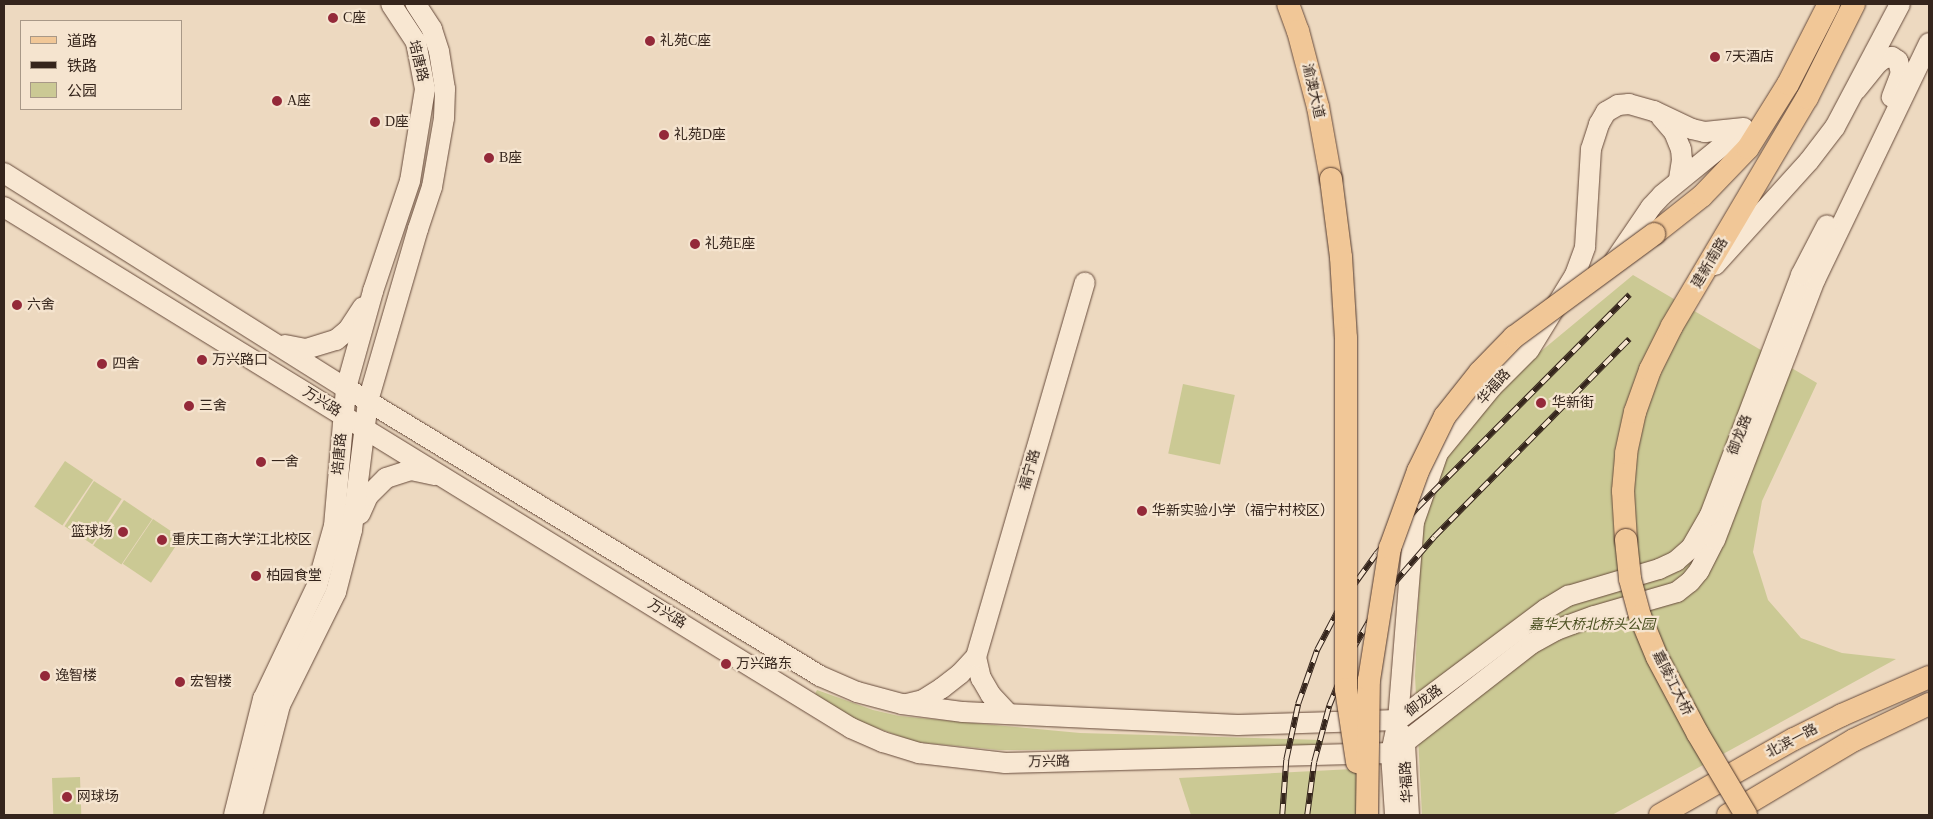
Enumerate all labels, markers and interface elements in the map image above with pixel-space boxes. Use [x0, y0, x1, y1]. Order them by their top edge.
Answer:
place label: C座 [343, 10, 366, 26]
marker: C座 [327, 12, 339, 24]
legend [20, 20, 182, 110]
text: 道路 [67, 33, 97, 49]
place label: 礼苑C座 [660, 33, 711, 49]
marker: 礼苑C座 [644, 35, 656, 47]
street label: 培唐路 [405, 39, 431, 83]
place label: 7天酒店 [1725, 49, 1774, 65]
marker: 7天酒店 [1709, 51, 1721, 63]
text: 铁路 [67, 58, 97, 74]
street label: 渝澳大道 [1299, 62, 1327, 120]
text: 公园 [67, 83, 97, 99]
place label: A座 [287, 93, 311, 109]
marker: A座 [271, 95, 283, 107]
place label: D座 [385, 114, 409, 130]
marker: D座 [369, 116, 381, 128]
place label: 礼苑D座 [674, 127, 726, 143]
marker: 礼苑D座 [658, 129, 670, 141]
place label: B座 [499, 150, 522, 166]
marker: B座 [483, 152, 495, 164]
street label: 建新南路 [1688, 235, 1732, 291]
place label: 礼苑E座 [705, 236, 756, 252]
marker: 礼苑E座 [689, 238, 701, 250]
place label: 六舍 [27, 297, 55, 313]
marker: 六舍 [11, 299, 23, 311]
place label: 万兴路口 [212, 352, 268, 368]
marker: 万兴路口 [196, 354, 208, 366]
place label: 四舍 [112, 356, 140, 372]
marker: 四舍 [96, 358, 108, 370]
street label: 华福路 [1474, 366, 1514, 408]
street label: 万兴路 [300, 384, 344, 420]
place label: 华新街 [1552, 395, 1594, 411]
marker: 华新街 [1534, 396, 1548, 410]
place label: 三舍 [199, 398, 227, 414]
marker: 三舍 [183, 400, 195, 412]
street label: 御龙路 [1725, 412, 1755, 458]
street label: 培唐路 [330, 432, 350, 476]
street label: 福宁路 [1016, 447, 1044, 493]
place label: 一舍 [271, 454, 299, 470]
marker: 一舍 [255, 456, 267, 468]
place label: 华新实验小学（福宁村校区） [1152, 503, 1334, 519]
marker: 华新实验小学（福宁村校区） [1136, 505, 1148, 517]
place label: 篮球场 [71, 524, 113, 540]
marker: 篮球场 [117, 526, 129, 538]
place label: 重庆工商大学江北校区 [172, 532, 312, 548]
marker: 重庆工商大学江北校区 [156, 534, 168, 546]
place label: 柏园食堂 [266, 568, 322, 584]
marker: 柏园食堂 [250, 570, 262, 582]
street label: 万兴路 [645, 596, 689, 632]
park label: 嘉华大桥北桥头公园 [1529, 617, 1655, 633]
street label: 嘉陵江大桥 [1649, 648, 1695, 718]
place label: 万兴路东 [736, 656, 792, 672]
marker: 万兴路东 [720, 658, 732, 670]
place label: 逸智楼 [55, 668, 97, 684]
marker: 逸智楼 [39, 670, 51, 682]
place label: 宏智楼 [190, 674, 232, 690]
marker: 宏智楼 [174, 676, 186, 688]
street label: 御龙路 [1402, 682, 1446, 720]
street label: 北滨一路 [1763, 720, 1821, 762]
street label: 万兴路 [1028, 753, 1070, 771]
street label: 华福路 [1398, 761, 1416, 803]
place label: 网球场 [77, 789, 119, 805]
marker: 网球场 [61, 791, 73, 803]

